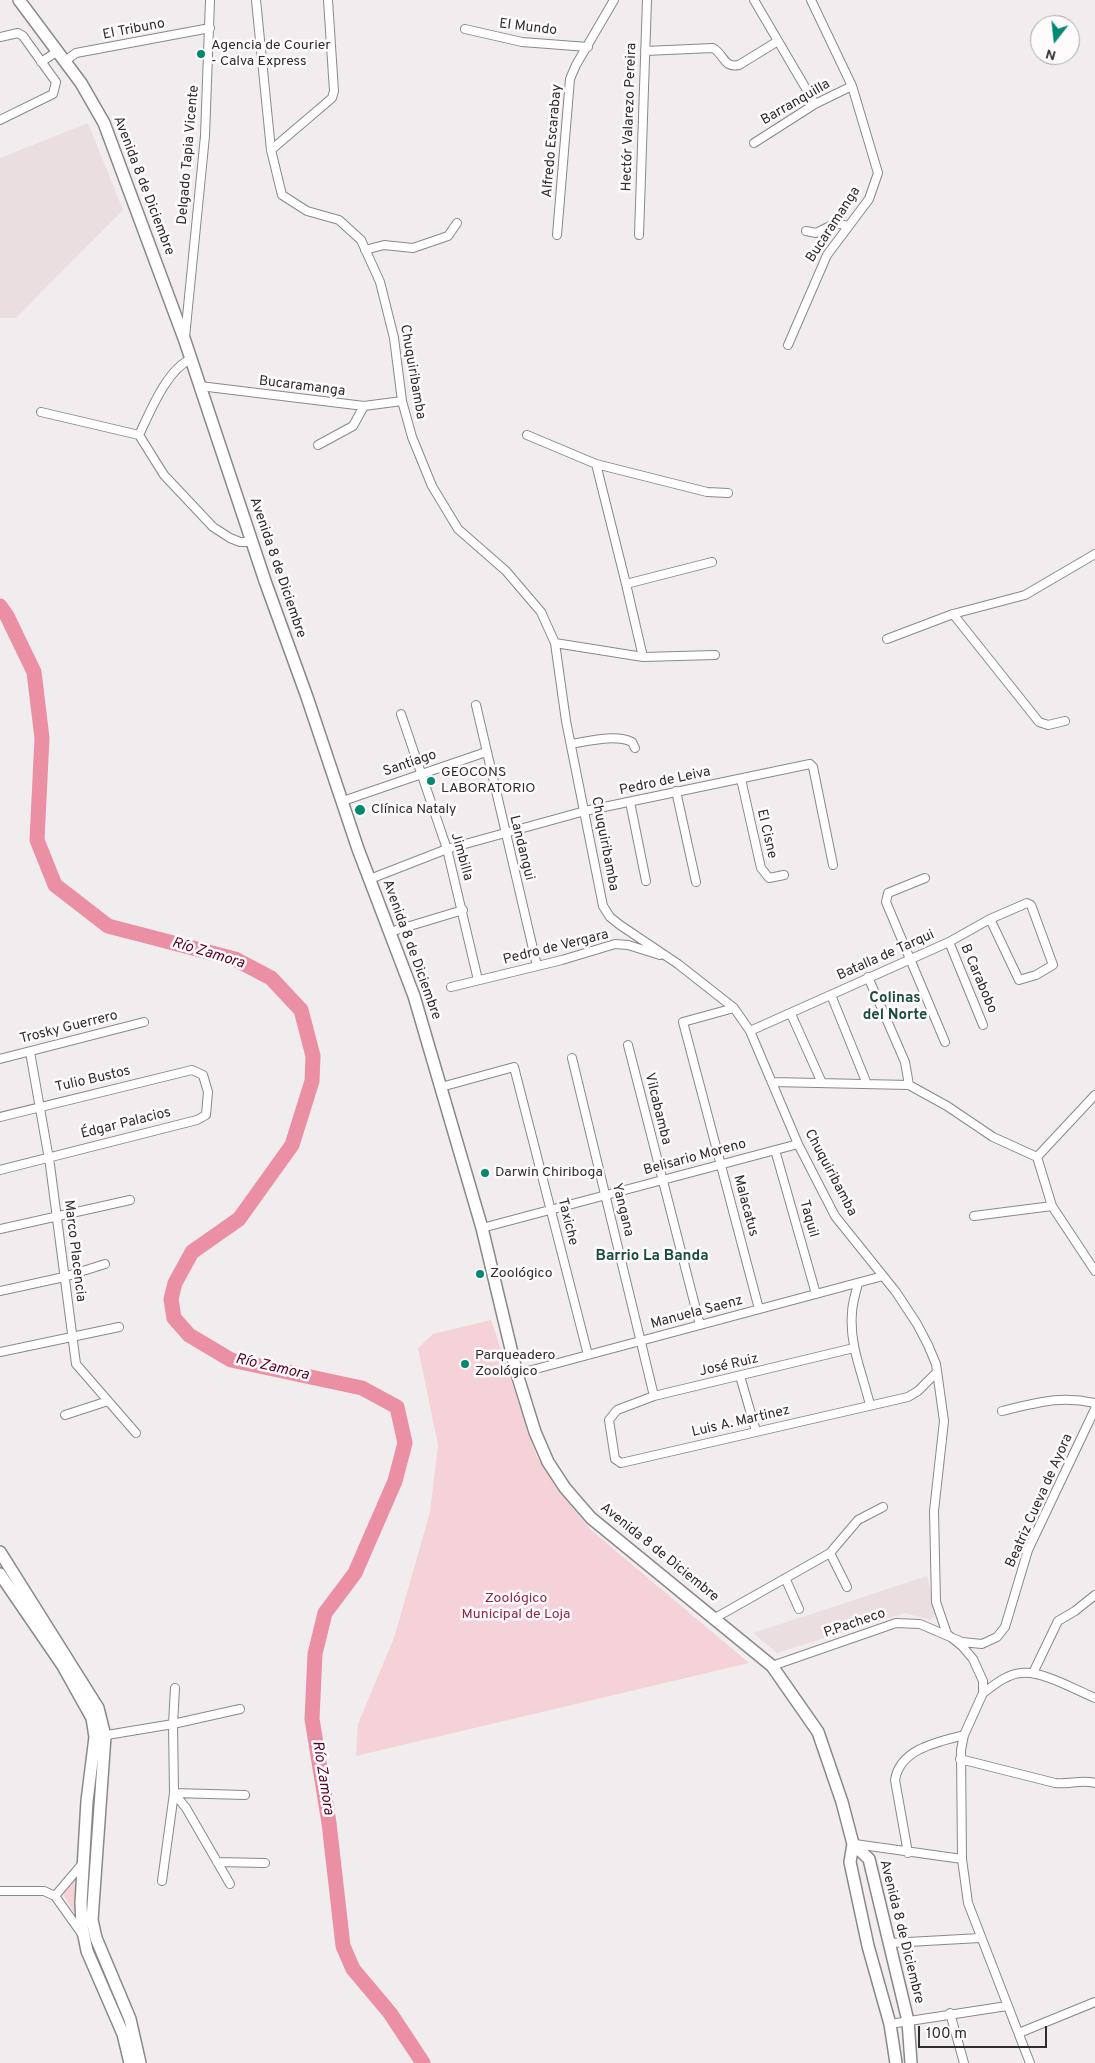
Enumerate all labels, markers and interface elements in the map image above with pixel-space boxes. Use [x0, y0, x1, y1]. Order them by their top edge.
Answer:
north arrow [1030, 15, 1080, 65]
street label: El Tribuno [101, 16, 167, 44]
street label: El Mundo [498, 16, 558, 40]
place label: Agencia de Courier - Calva Express [211, 38, 331, 70]
street label: Hectór Valarezo Pereira [619, 42, 641, 192]
text: N [1044, 44, 1058, 63]
marker: Agencia de Courier - Calva Express [195, 48, 207, 60]
street label: Barranquilla [758, 76, 834, 130]
street label: Alfredo Escarabay [540, 83, 566, 199]
street label: Delgado Tapia Vicente [175, 85, 203, 225]
street label: Avenida 8 de Diciembre [109, 114, 177, 258]
street label: Bucaramanga [803, 184, 865, 266]
street label: Chuquiribamba [395, 323, 429, 421]
street label: Bucaramanga [258, 373, 346, 401]
street label: Avenida 8 de Diciembre [245, 495, 309, 641]
street label: Santiago [381, 747, 439, 781]
street label: Pedro de Leiva [618, 764, 712, 800]
place label: GEOCONS LABORATORIO [441, 765, 536, 798]
marker: GEOCONS LABORATORIO [425, 775, 437, 787]
street label: Chuquiribamba [587, 795, 621, 893]
place label: Clínica Nataly [371, 802, 456, 818]
marker: Clínica Nataly [353, 803, 367, 817]
street label: El Cisne [752, 808, 780, 860]
street label: Landangui [505, 814, 537, 882]
street label: Jimbilla [446, 831, 476, 883]
street label: Avenida 8 de Diciembre [378, 878, 444, 1022]
street label: Pedro de Vergara [502, 927, 610, 969]
street label: Batalla de Tarqui [835, 927, 937, 985]
water label: Río Zamora [170, 934, 246, 974]
street label: B Carabobo [956, 942, 1000, 1016]
district label: Colinas del Norte [863, 990, 927, 1025]
street label: Trosky Guerrero [18, 1008, 120, 1048]
street label: Tulio Bustos [54, 1063, 132, 1097]
street label: Vilcabamba [640, 1071, 674, 1147]
street label: Édgar Palacios [79, 1105, 173, 1143]
street label: Chuquiribamba [800, 1127, 860, 1219]
street label: Belisario Moreno [642, 1136, 748, 1180]
place label: Darwin Chiriboga [495, 1165, 603, 1181]
marker: Darwin Chiriboga [479, 1167, 491, 1179]
street label: Malacatus [729, 1173, 761, 1239]
street label: Yangana [607, 1182, 637, 1238]
street label: Taxiche [553, 1197, 581, 1247]
street label: Marco Placencia [59, 1199, 89, 1303]
street label: Taquil [795, 1199, 821, 1239]
district label: Barrio La Banda [595, 1248, 709, 1266]
place label: Zoológico [490, 1266, 553, 1282]
marker: Zoológico [474, 1268, 486, 1280]
street label: Manuela Saenz [649, 1293, 745, 1333]
place label: Parqueadero Zoológico [475, 1348, 555, 1380]
water label: Río Zamora [234, 1351, 310, 1385]
street label: José Ruiz [698, 1351, 760, 1381]
marker: Parqueadero Zoológico [459, 1358, 471, 1370]
street label: Luis A. Martinez [690, 1403, 792, 1441]
street label: Beatriz Cueva de Ayora [1003, 1431, 1077, 1571]
street label: Avenida 8 de Diciembre [596, 1500, 722, 1606]
park label: Zoológico Municipal de Loja [462, 1591, 570, 1624]
street label: P.Pacheco [822, 1606, 888, 1642]
water label: Río Zamora [307, 1740, 337, 1816]
street label: Avenida 8 de Diciembre [875, 1858, 927, 2006]
scale bar [920, 2016, 1049, 2048]
text: 100 m [926, 2025, 967, 2044]

